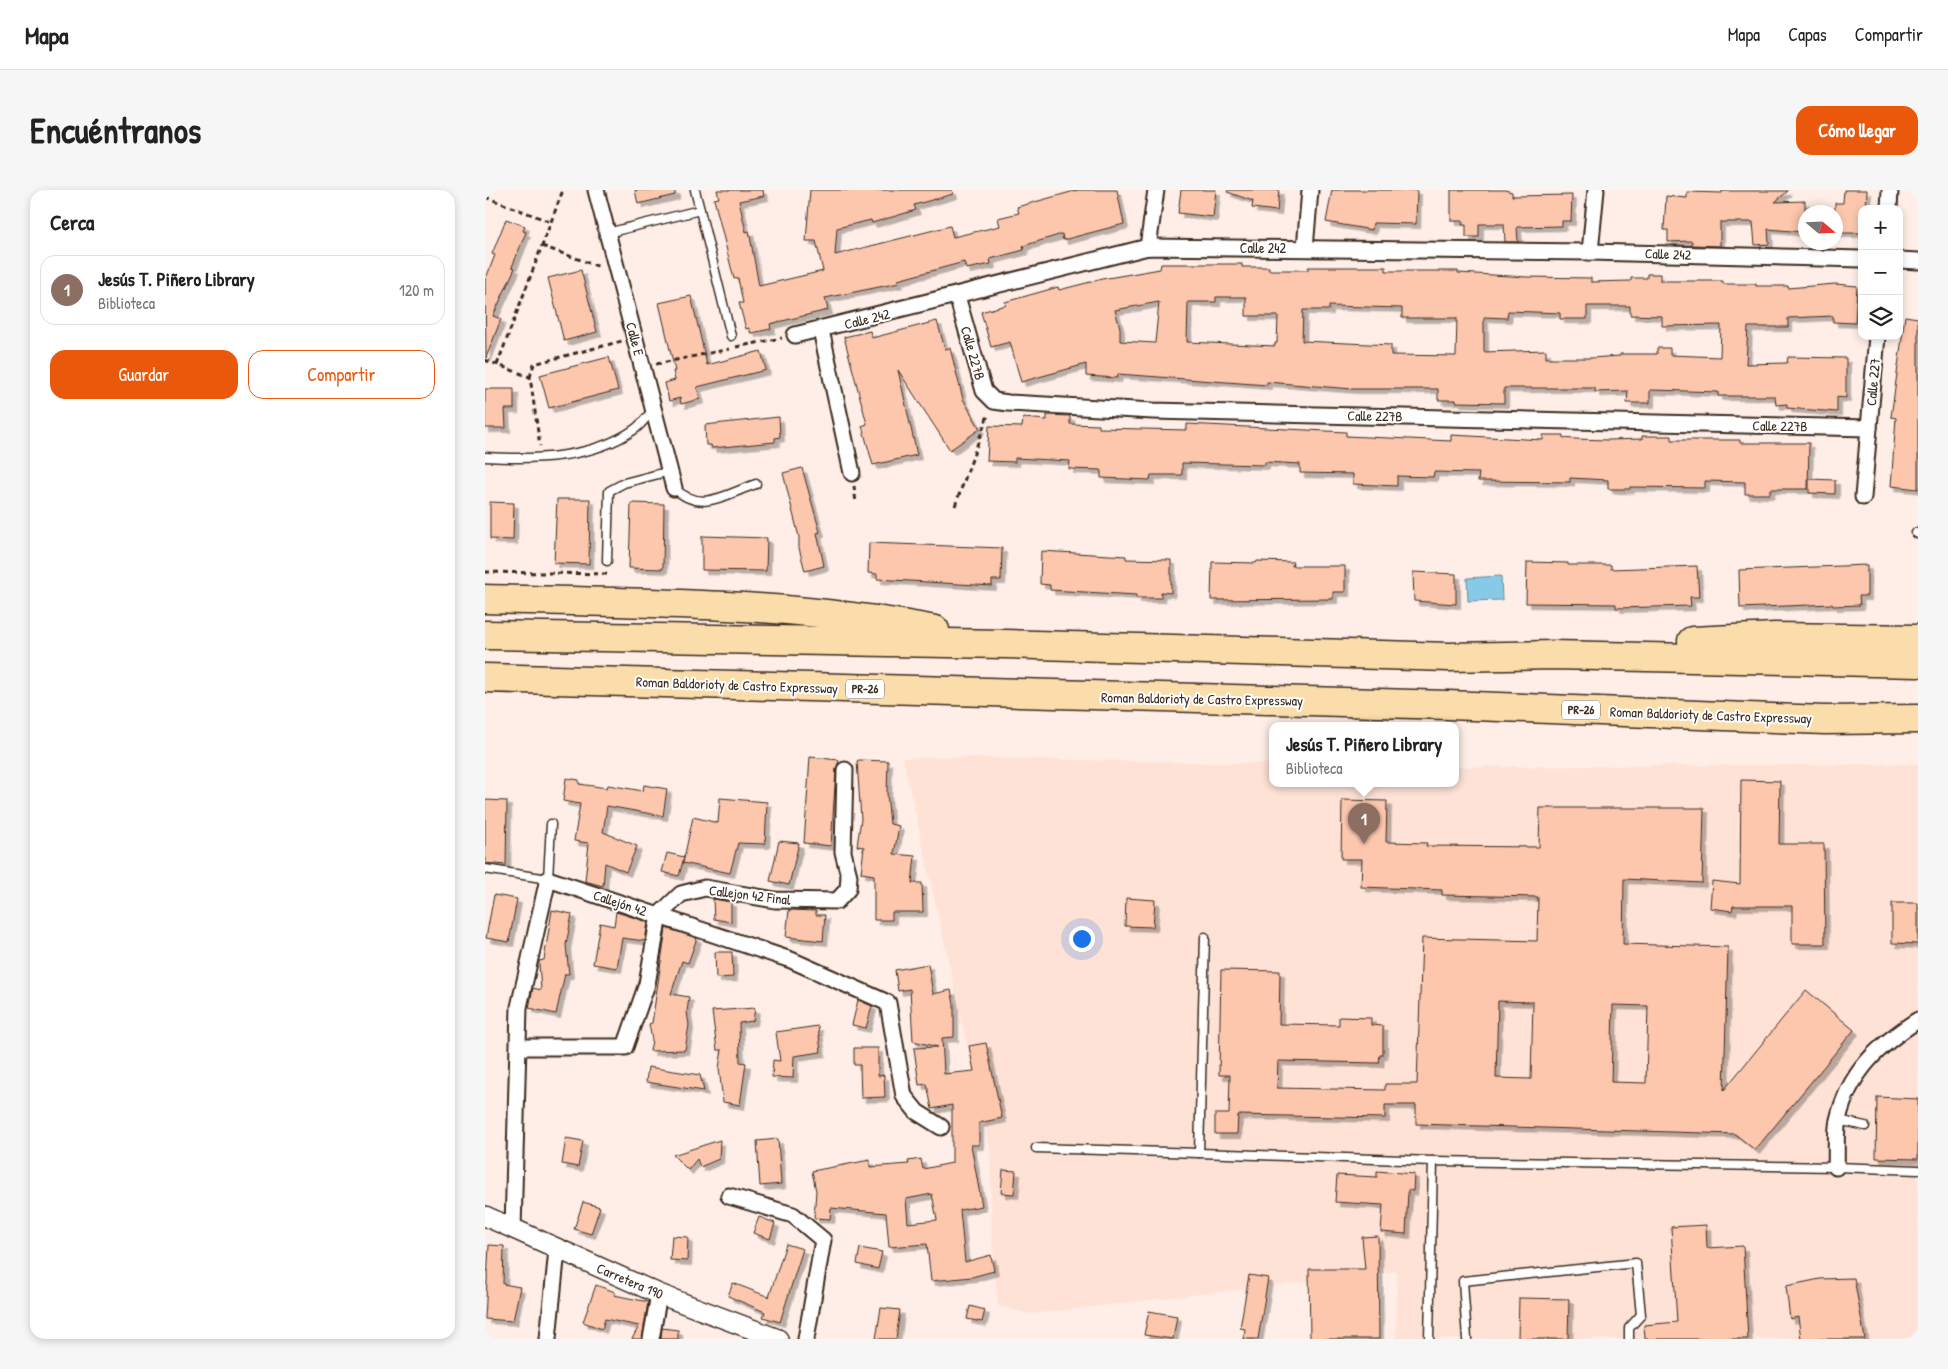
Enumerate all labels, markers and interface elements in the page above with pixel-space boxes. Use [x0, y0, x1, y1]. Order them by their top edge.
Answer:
text: Mapa [25, 19, 68, 51]
text: Mapa [1728, 22, 1760, 47]
text: Capas [1788, 22, 1827, 47]
text: Compartir [1855, 22, 1923, 47]
button: Cómo llegar [1796, 106, 1918, 155]
text: Encuéntranos [30, 107, 201, 154]
north arrow [1798, 205, 1843, 250]
map controls [1858, 205, 1903, 340]
button: + [1858, 205, 1903, 250]
text: Cerca [50, 208, 94, 237]
street label: Calle 242 [1240, 238, 1287, 257]
street label: Calle 242 [1645, 243, 1692, 264]
button: − [1858, 250, 1903, 295]
text: Jesús T. Piñero Library [98, 266, 255, 292]
text: 1 [64, 279, 70, 301]
text: 120 m [399, 279, 434, 301]
text: Biblioteca [98, 292, 155, 314]
button: layers [1858, 295, 1903, 340]
street label: Calle 242 [842, 304, 892, 333]
street label: Calle E [622, 320, 649, 358]
street label: Calle 227B [957, 324, 990, 382]
button: Guardar [50, 350, 238, 399]
button: Compartir [248, 350, 435, 399]
street label: Calle 227 [1861, 357, 1884, 407]
street label: Calle 227B [1347, 406, 1403, 425]
street label: Calle 227B [1752, 416, 1808, 435]
street label: Roman Baldorioty de Castro Expressway [636, 671, 838, 699]
road number: PR-26 [846, 679, 884, 698]
street label: Roman Baldorioty de Castro Expressway [1101, 687, 1303, 711]
road number: PR-26 [1562, 700, 1600, 720]
street label: Roman Baldorioty de Castro Expressway [1610, 701, 1812, 729]
popup [1269, 722, 1459, 787]
text: Jesús T. Piñero Library [1286, 731, 1442, 757]
text: Biblioteca [1286, 757, 1343, 779]
pin: 1 [1348, 803, 1380, 844]
street label: Callejon 42 Final [708, 880, 792, 910]
street label: Callejón 42 [591, 885, 650, 921]
your location [1069, 926, 1095, 952]
street label: Carretera 190 [594, 1258, 666, 1303]

